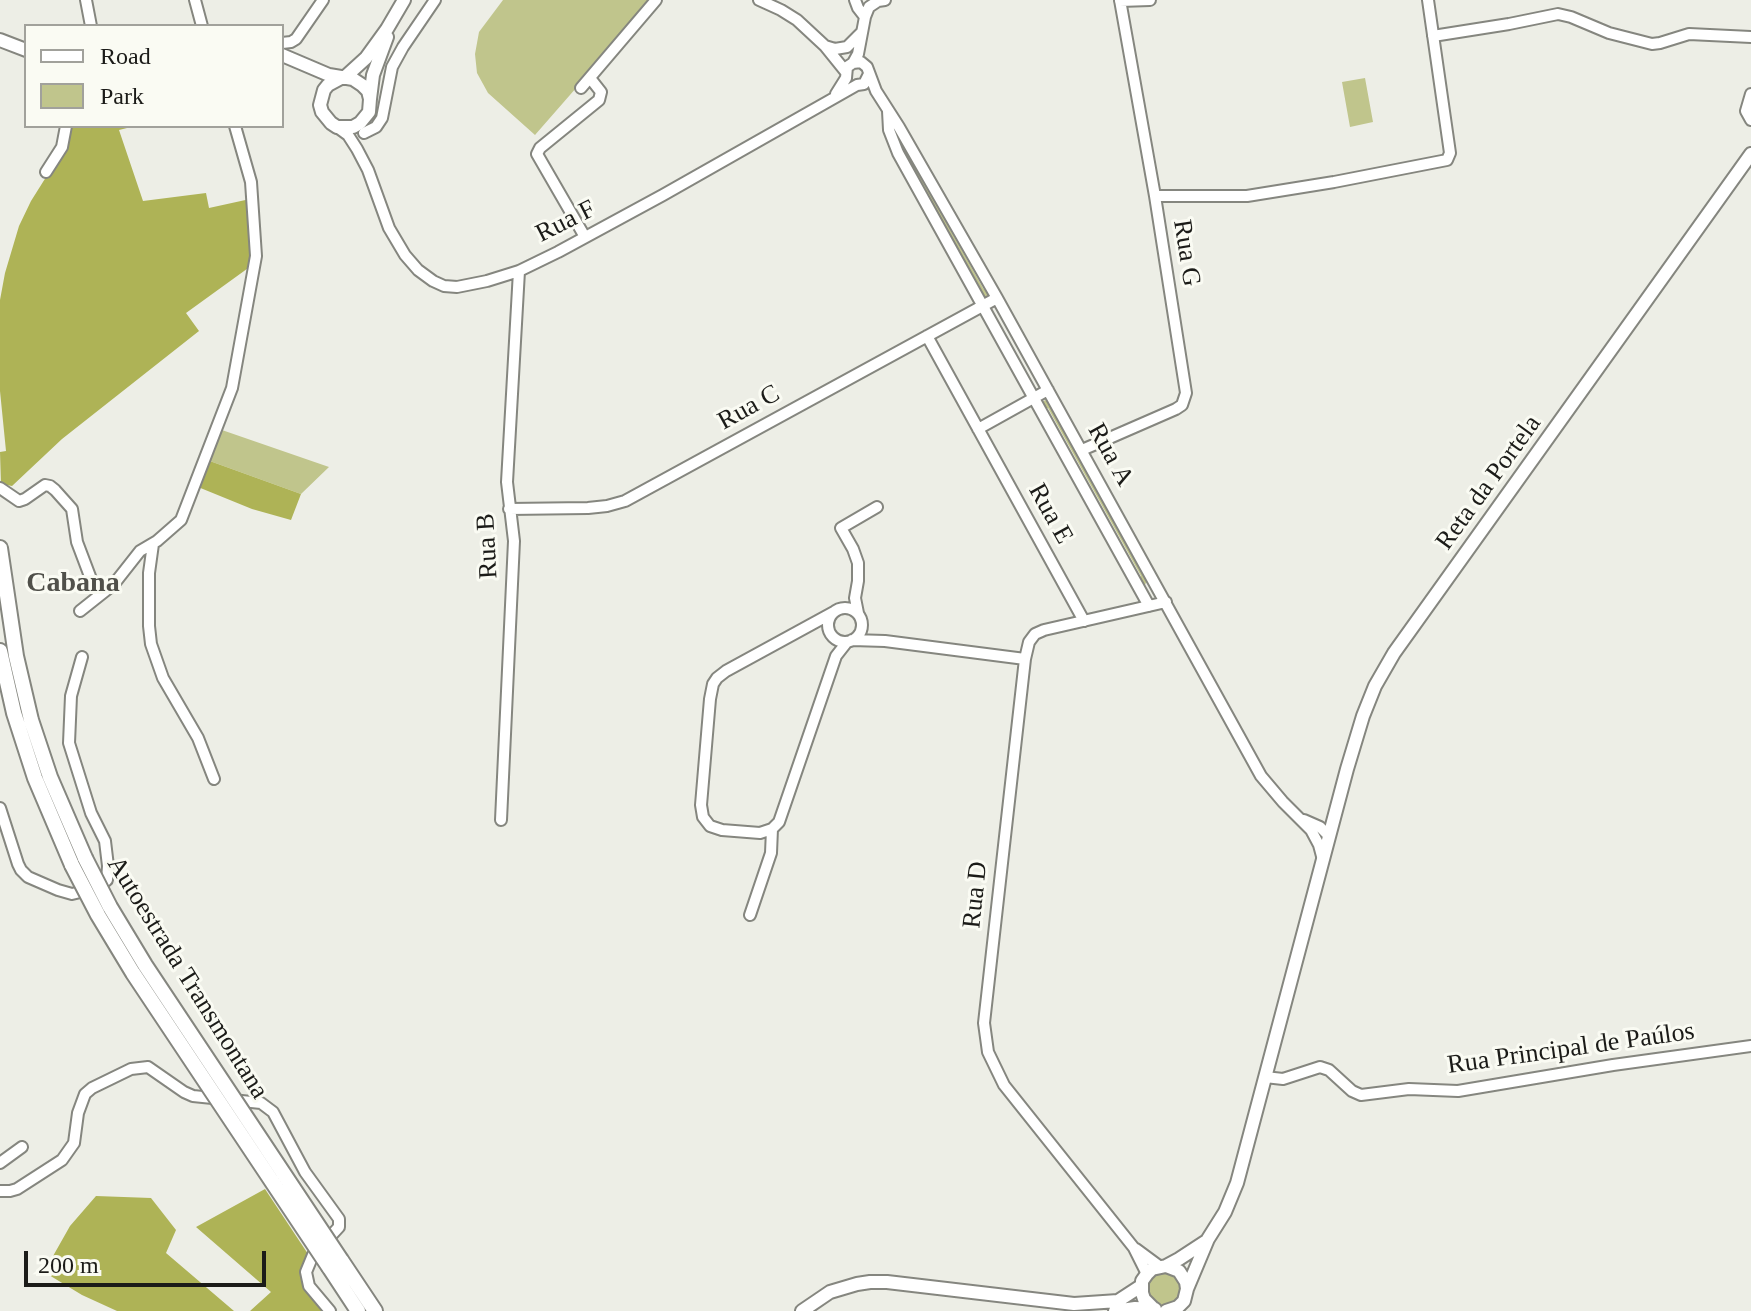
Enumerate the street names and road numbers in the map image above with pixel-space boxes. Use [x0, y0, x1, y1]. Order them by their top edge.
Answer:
street label: Rua F [531, 194, 601, 250]
street label: Rua G [1165, 217, 1207, 289]
street label: Rua C [713, 378, 785, 438]
street label: Reta da Portela [1430, 410, 1548, 556]
street label: Rua A [1080, 418, 1140, 492]
street label: Rua E [1021, 478, 1079, 550]
street label: Rua B [471, 512, 505, 580]
street label: Autoestrada Transmontana [100, 851, 274, 1105]
street label: Rua D [957, 860, 995, 930]
street label: Rua Principal de Paúlos [1445, 1016, 1697, 1082]

